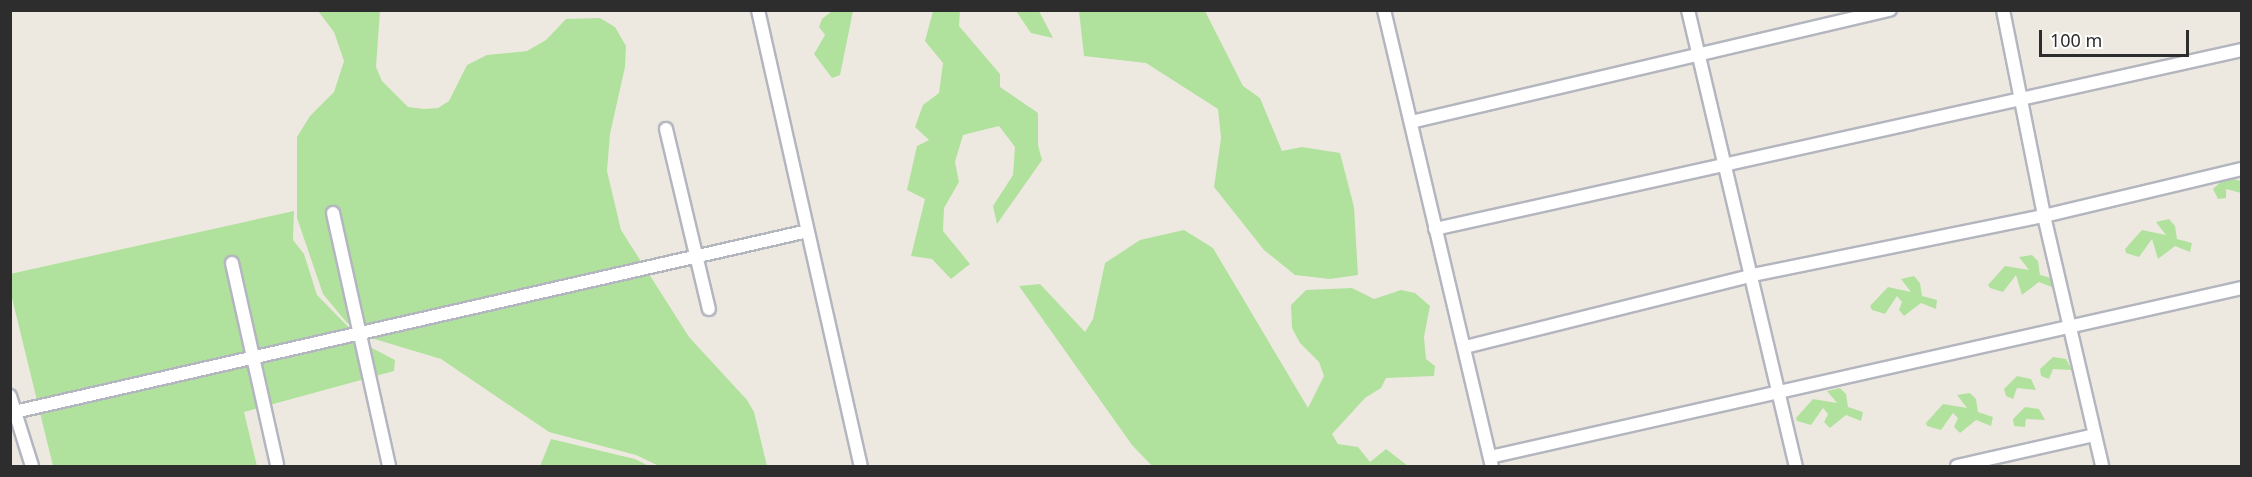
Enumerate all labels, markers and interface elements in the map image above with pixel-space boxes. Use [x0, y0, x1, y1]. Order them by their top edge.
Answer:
scale bar [2042, 18, 2192, 56]
text: 100 m [2050, 28, 2102, 52]

